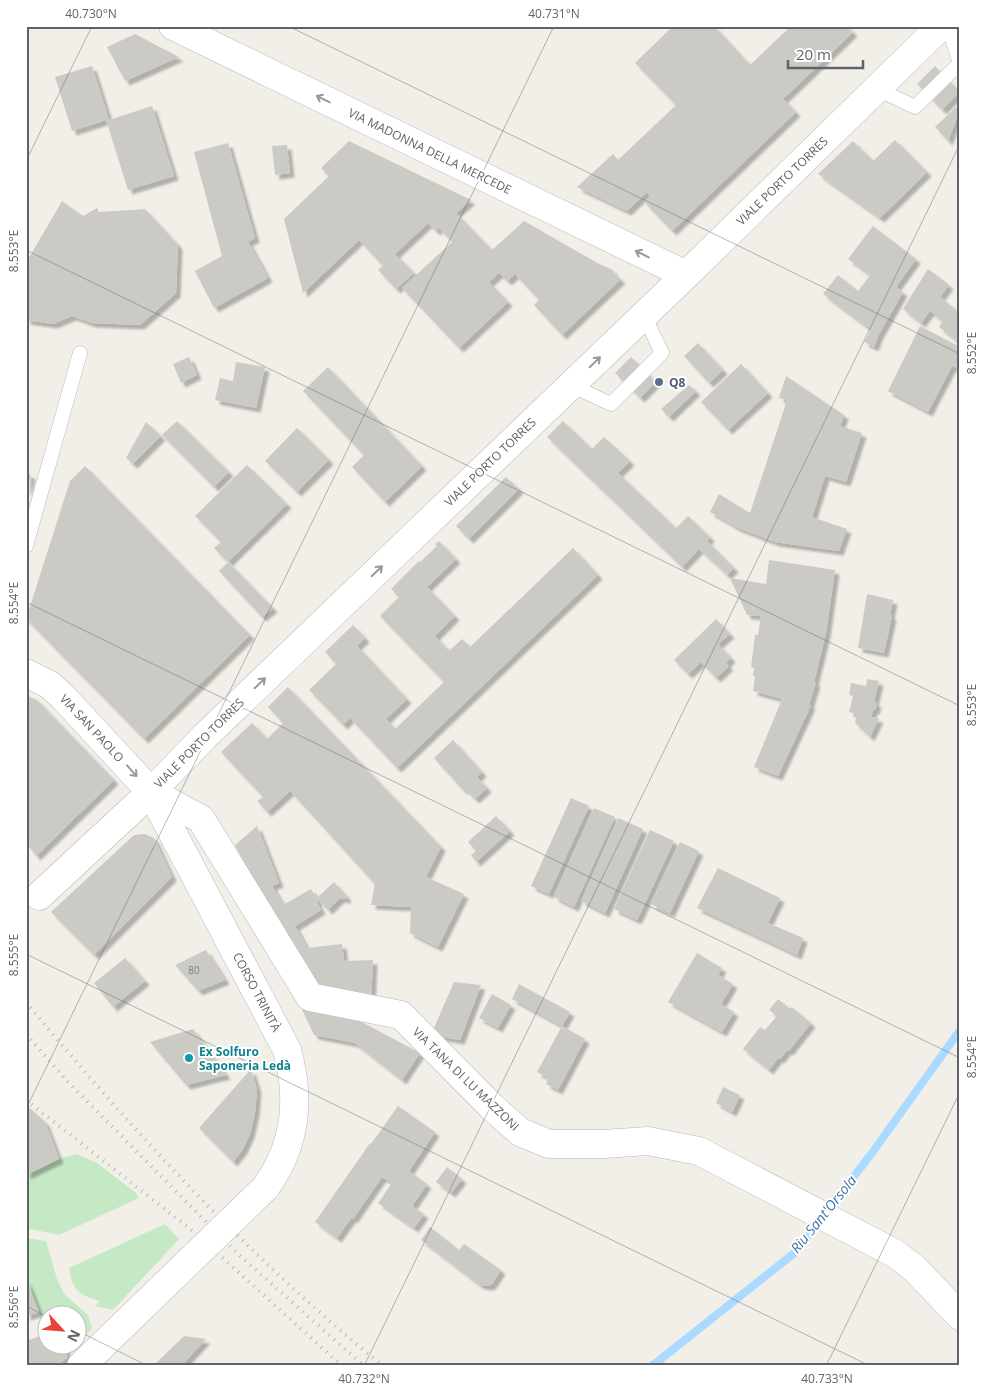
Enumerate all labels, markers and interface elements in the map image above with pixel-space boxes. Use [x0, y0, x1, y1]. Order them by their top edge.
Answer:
text: 40.730°N [65, 5, 117, 22]
text: 40.731°N [528, 5, 580, 22]
scale bar [788, 38, 864, 70]
text: 20 m [796, 44, 831, 64]
one-way arrow [315, 94, 330, 104]
street label: VIA MADONNA DELLA MERCEDE [346, 104, 514, 198]
street label: VIALE PORTO TORRES [733, 133, 831, 229]
text: 8.553°E [5, 230, 22, 272]
one-way arrow [635, 249, 650, 258]
text: 8.552°E [963, 332, 980, 374]
one-way arrow [589, 356, 601, 368]
place label: Q8 [669, 374, 686, 391]
marker: Q8 [653, 376, 665, 388]
street label: VIALE PORTO TORRES [441, 414, 539, 510]
one-way arrow [371, 565, 383, 577]
text: 8.554°E [5, 582, 22, 624]
one-way arrow [253, 678, 265, 690]
text: 8.553°E [963, 684, 980, 726]
street label: VIA SAN PAOLO [56, 690, 128, 766]
street label: VIALE PORTO TORRES [150, 694, 248, 792]
one-way arrow [126, 765, 137, 778]
text: 8.555°E [5, 934, 22, 976]
street label: CORSO TRINITÀ [229, 949, 285, 1035]
house number: 80 [188, 963, 200, 977]
street label: VIA TANA DI LU MAZZONI [409, 1023, 523, 1135]
text: 8.554°E [963, 1036, 980, 1078]
place label: Ex Solfuro Saponeria Ledà [199, 1043, 291, 1074]
marker: Ex Solfuro Saponeria Ledà [183, 1052, 195, 1064]
water label: Riu Sant'Orsola [786, 1171, 860, 1257]
text: 8.556°E [5, 1286, 22, 1328]
north arrow [38, 1304, 88, 1354]
text: N [63, 1327, 85, 1345]
text: 40.732°N [338, 1370, 390, 1387]
text: 40.733°N [801, 1370, 853, 1387]

